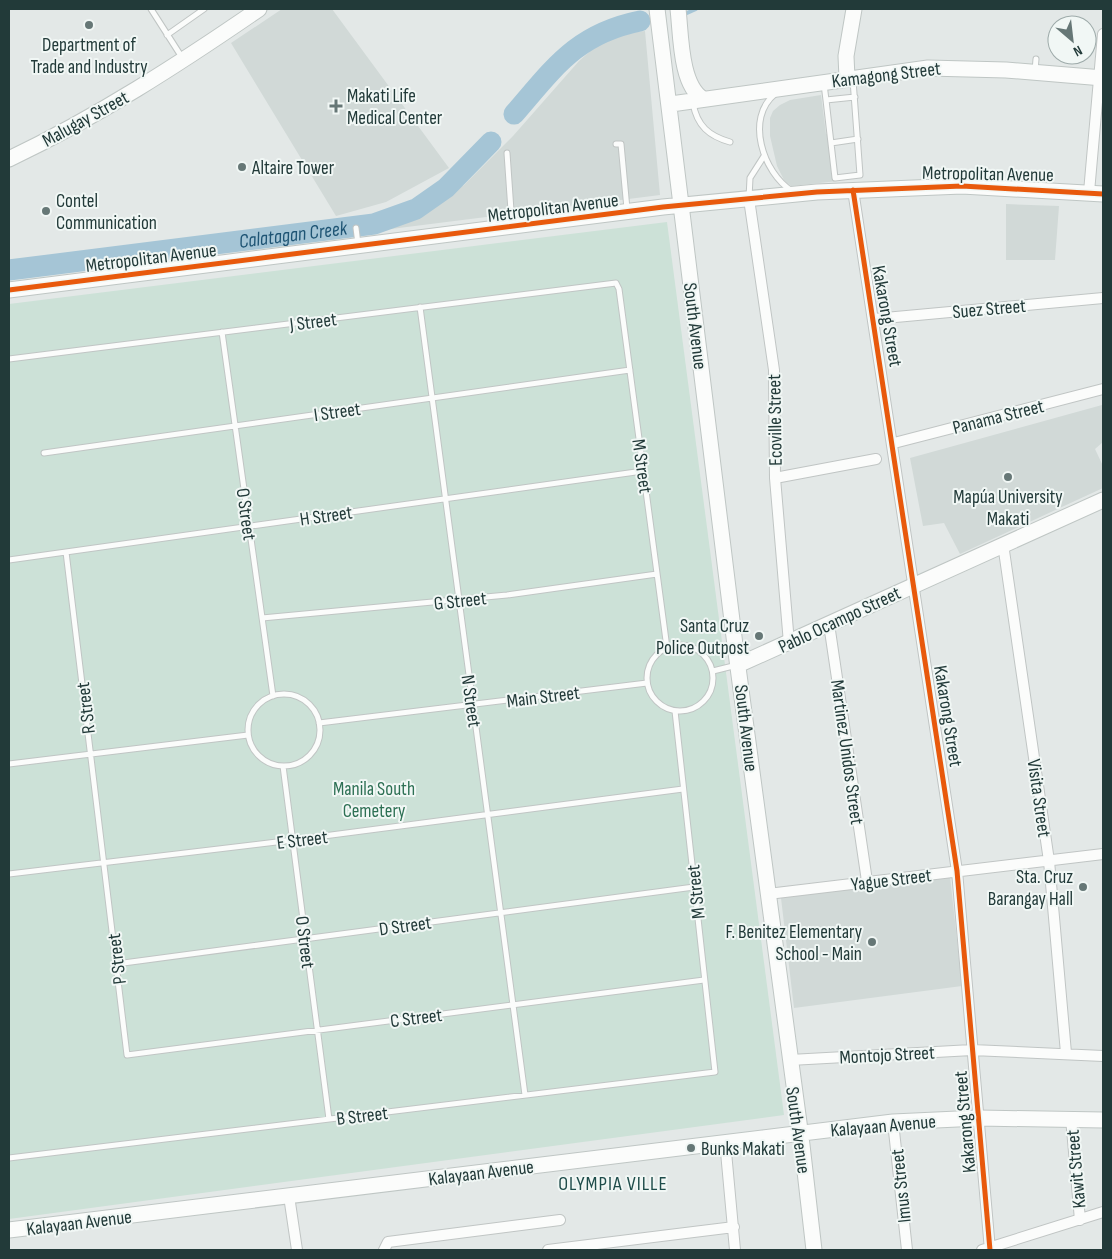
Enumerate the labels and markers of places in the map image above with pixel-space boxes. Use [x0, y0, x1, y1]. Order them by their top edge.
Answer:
marker: Department of Trade and Industry [83, 19, 95, 31]
place label: Department of Trade and Industry [30, 34, 148, 79]
place label: Makati Life Medical Center [347, 85, 443, 130]
marker: Makati Life Medical Center [329, 99, 343, 113]
place label: Altaire Tower [251, 157, 335, 180]
marker: Altaire Tower [236, 161, 248, 173]
place label: Contel Communication [56, 190, 157, 235]
marker: Contel Communication [40, 205, 52, 217]
marker: Mapúa University Makati [1002, 471, 1014, 483]
place label: Mapúa University Makati [953, 486, 1063, 531]
place label: Santa Cruz Police Outpost [656, 615, 749, 660]
marker: Santa Cruz Police Outpost [753, 630, 765, 642]
place label: Sta. Cruz Barangay Hall [988, 866, 1073, 911]
marker: Sta. Cruz Barangay Hall [1077, 881, 1089, 893]
place label: F. Benitez Elementary School - Main [726, 921, 863, 966]
marker: F. Benitez Elementary School - Main [866, 936, 878, 948]
place label: Bunks Makati [701, 1138, 785, 1161]
marker: Bunks Makati [685, 1142, 697, 1154]

